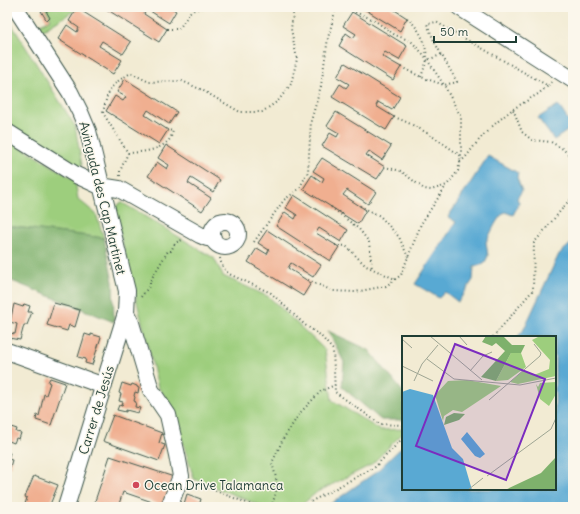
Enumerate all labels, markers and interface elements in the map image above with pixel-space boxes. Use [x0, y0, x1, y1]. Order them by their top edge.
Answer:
scale bar [434, 18, 516, 44]
text: 50 m [440, 24, 469, 39]
street label: Avinguda des Cap Martinet [75, 120, 130, 277]
inset map [402, 336, 556, 490]
street label: Carrer de Jesús [75, 363, 118, 457]
place label: Ocean Drive Talamanca [144, 477, 283, 494]
marker: Ocean Drive Talamanca [131, 480, 141, 490]

